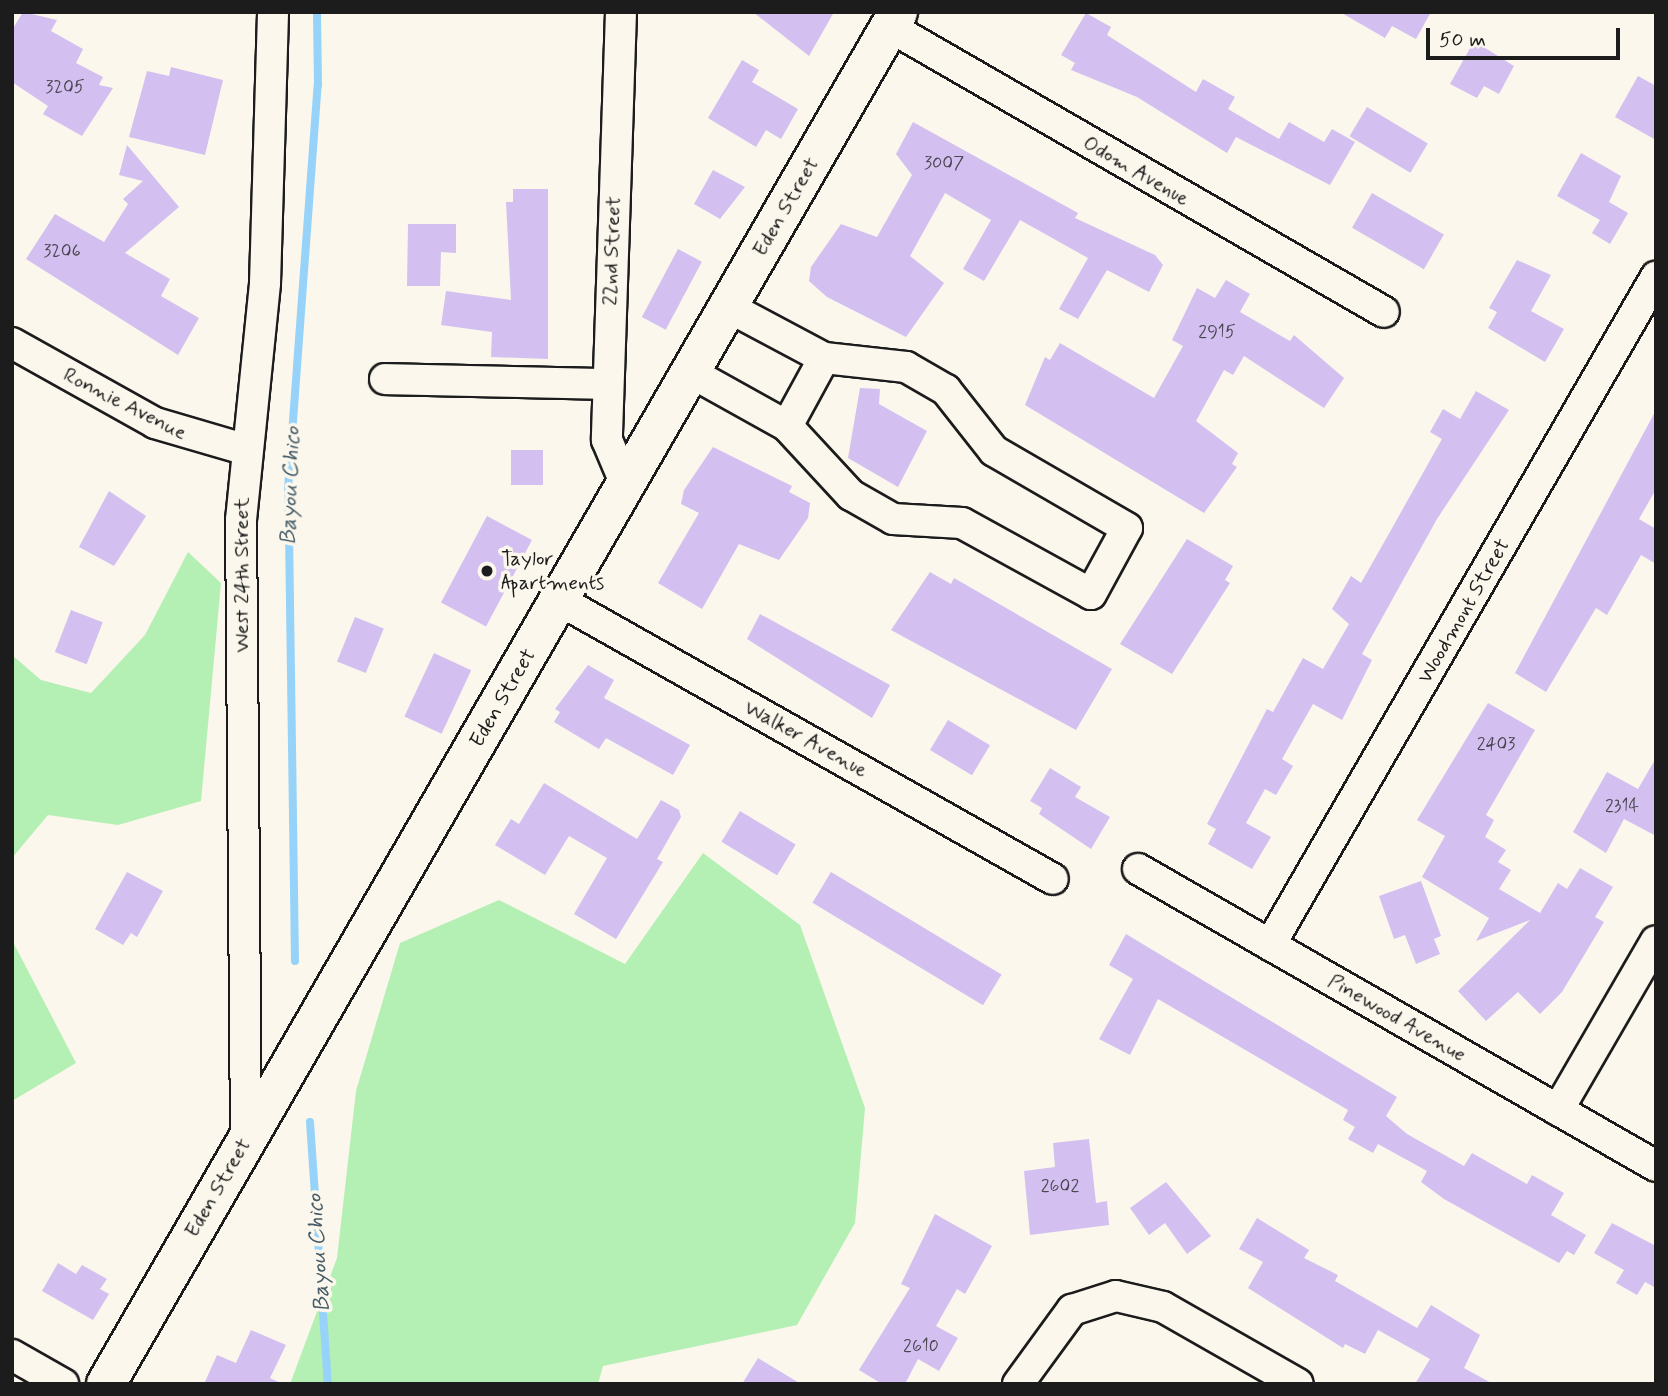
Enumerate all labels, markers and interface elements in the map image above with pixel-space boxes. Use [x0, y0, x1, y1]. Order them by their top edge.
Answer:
scale bar [1430, 14, 1624, 58]
text: 50 m [1439, 26, 1486, 54]
house number: 3205 [45, 76, 85, 98]
street label: Odom Avenue [1076, 129, 1196, 213]
house number: 3007 [924, 152, 964, 174]
street label: Eden Street [748, 154, 824, 260]
street label: 22nd Street [598, 196, 626, 306]
house number: 3206 [43, 240, 81, 262]
house number: 2915 [1198, 321, 1236, 343]
street label: Ronnie Avenue [59, 362, 191, 446]
water label: Bayou Chico [275, 426, 307, 546]
street label: West 24th Street [229, 497, 255, 653]
street label: Woodmont Street [1413, 535, 1515, 687]
place label: Taylor Apartments [501, 546, 604, 596]
marker: Taylor Apartments [479, 563, 495, 579]
street label: Eden Street [465, 645, 541, 751]
street label: Walker Avenue [741, 695, 871, 783]
house number: 2403 [1477, 733, 1515, 755]
house number: 2314 [1605, 795, 1639, 817]
street label: Pinewood Avenue [1325, 969, 1469, 1067]
street label: Eden Street [180, 1135, 256, 1241]
house number: 2602 [1041, 1175, 1079, 1197]
water label: Bayou Chico [301, 1193, 337, 1313]
house number: 2610 [903, 1335, 939, 1357]

